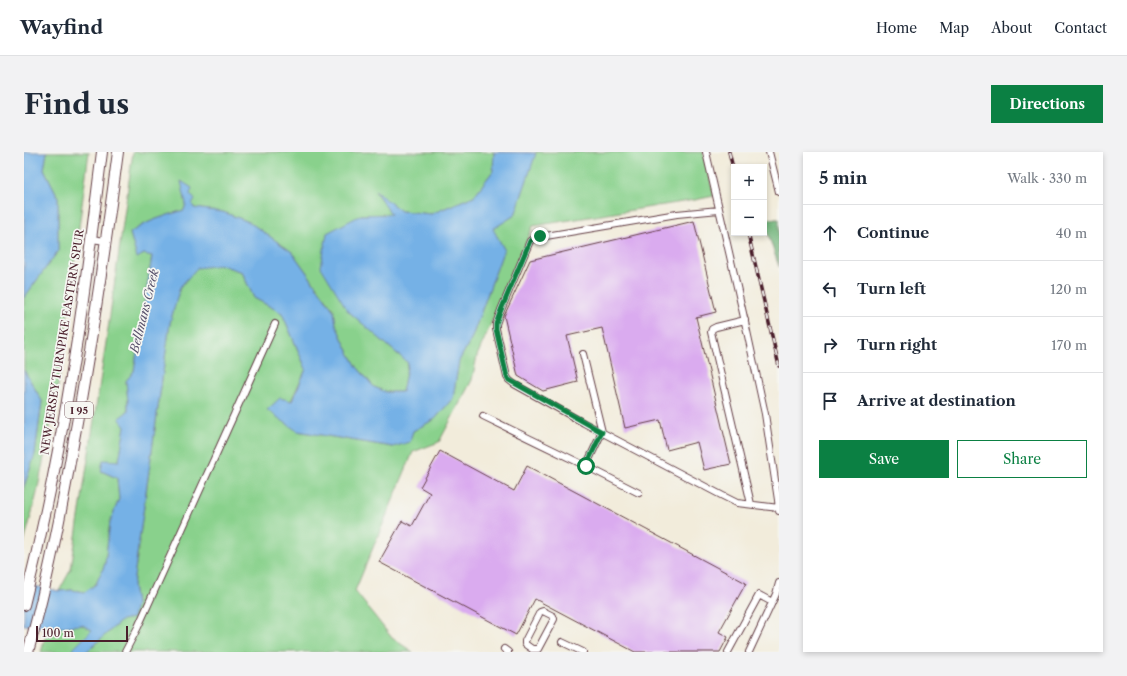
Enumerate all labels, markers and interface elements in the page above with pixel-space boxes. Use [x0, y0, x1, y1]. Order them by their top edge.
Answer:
text: Wayfind [20, 16, 103, 39]
text: Home [876, 19, 917, 37]
text: Map [939, 19, 969, 37]
text: About [991, 19, 1032, 37]
text: Contact [1054, 19, 1107, 37]
button: Directions [991, 85, 1103, 123]
text: Find us [24, 87, 129, 121]
map controls [731, 164, 767, 236]
button: + [731, 164, 767, 200]
text: 5 min [819, 168, 867, 188]
text: Walk · 330 m [1007, 170, 1087, 186]
button: − [731, 200, 767, 236]
icon: ahead [819, 222, 841, 244]
text: Continue [857, 223, 929, 242]
text: 40 m [1056, 225, 1087, 241]
street label: NEW JERSEY TURNPIKE EASTERN SPUR [37, 227, 87, 456]
route end [531, 227, 549, 245]
water label: Bellmans Creek [126, 267, 162, 355]
icon: left [819, 278, 841, 300]
text: Turn left [857, 279, 926, 298]
text: 120 m [1050, 281, 1087, 297]
icon: right [819, 334, 841, 356]
text: Turn right [857, 335, 937, 354]
text: 170 m [1051, 337, 1087, 353]
icon: arrive [819, 390, 841, 412]
text: Arrive at destination [857, 391, 1016, 410]
road number: I 95 [65, 402, 93, 418]
button: Save [819, 440, 949, 478]
button: Share [957, 440, 1087, 478]
route start [577, 457, 595, 475]
scale bar [36, 624, 128, 643]
text: 100 m [42, 626, 74, 640]

